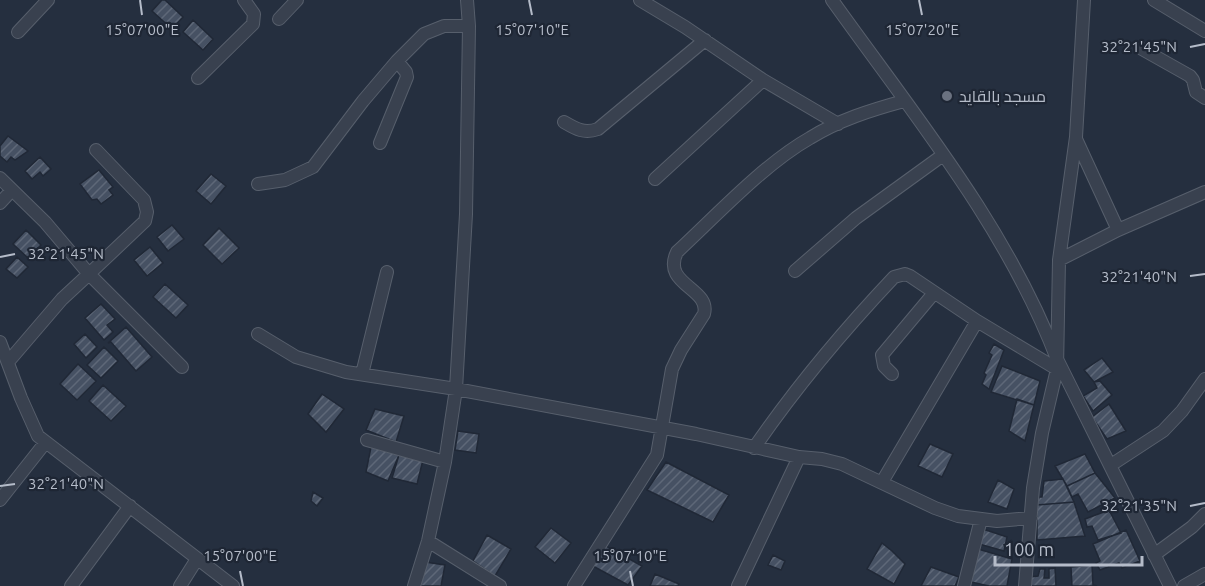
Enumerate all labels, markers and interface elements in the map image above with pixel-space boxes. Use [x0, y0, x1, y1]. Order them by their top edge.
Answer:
text: 15°07'00"E [105, 21, 179, 38]
text: 15°07'10"E [495, 21, 569, 38]
text: 15°07'20"E [885, 21, 959, 38]
text: 32°21'45"N [1101, 38, 1177, 55]
place label: مسجد بالقايد [959, 87, 1046, 106]
marker: مسجد بالقايد [940, 89, 954, 103]
text: 32°21'45"N [28, 245, 104, 262]
text: 32°21'40"N [1101, 268, 1177, 285]
text: 32°21'40"N [28, 475, 104, 492]
text: 32°21'35"N [1101, 497, 1177, 514]
scale bar [995, 529, 1142, 567]
text: 100 m [1004, 539, 1054, 559]
text: 15°07'00"E [203, 547, 277, 564]
text: 15°07'10"E [593, 547, 667, 564]

